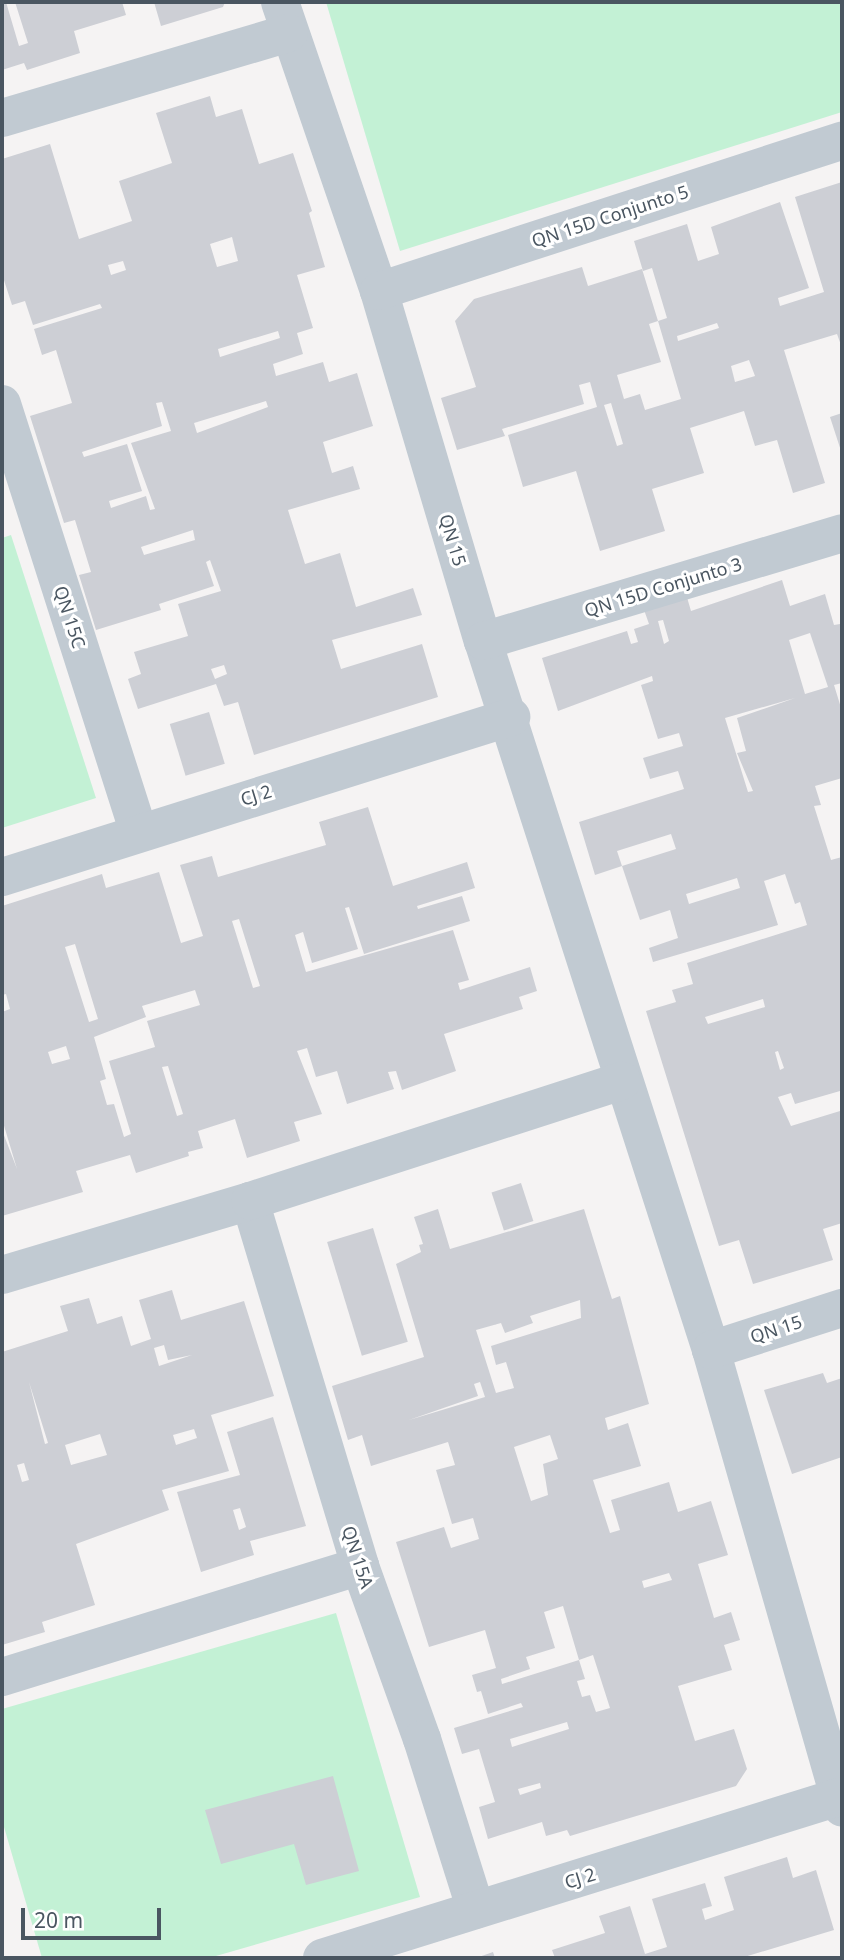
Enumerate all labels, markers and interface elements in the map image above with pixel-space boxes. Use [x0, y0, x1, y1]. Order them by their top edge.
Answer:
street label: QN 15D Conjunto 5 [529, 180, 691, 252]
street label: QN 15 [435, 511, 471, 569]
street label: QN 15D Conjunto 3 [582, 553, 744, 621]
street label: QN 15C [50, 583, 90, 651]
street label: CJ 2 [238, 780, 274, 810]
street label: QN 15 [747, 1311, 805, 1347]
street label: QN 15A [338, 1523, 378, 1591]
street label: CJ 2 [562, 1863, 598, 1893]
scale bar [24, 1894, 164, 1938]
text: 20 m [34, 1906, 83, 1934]

